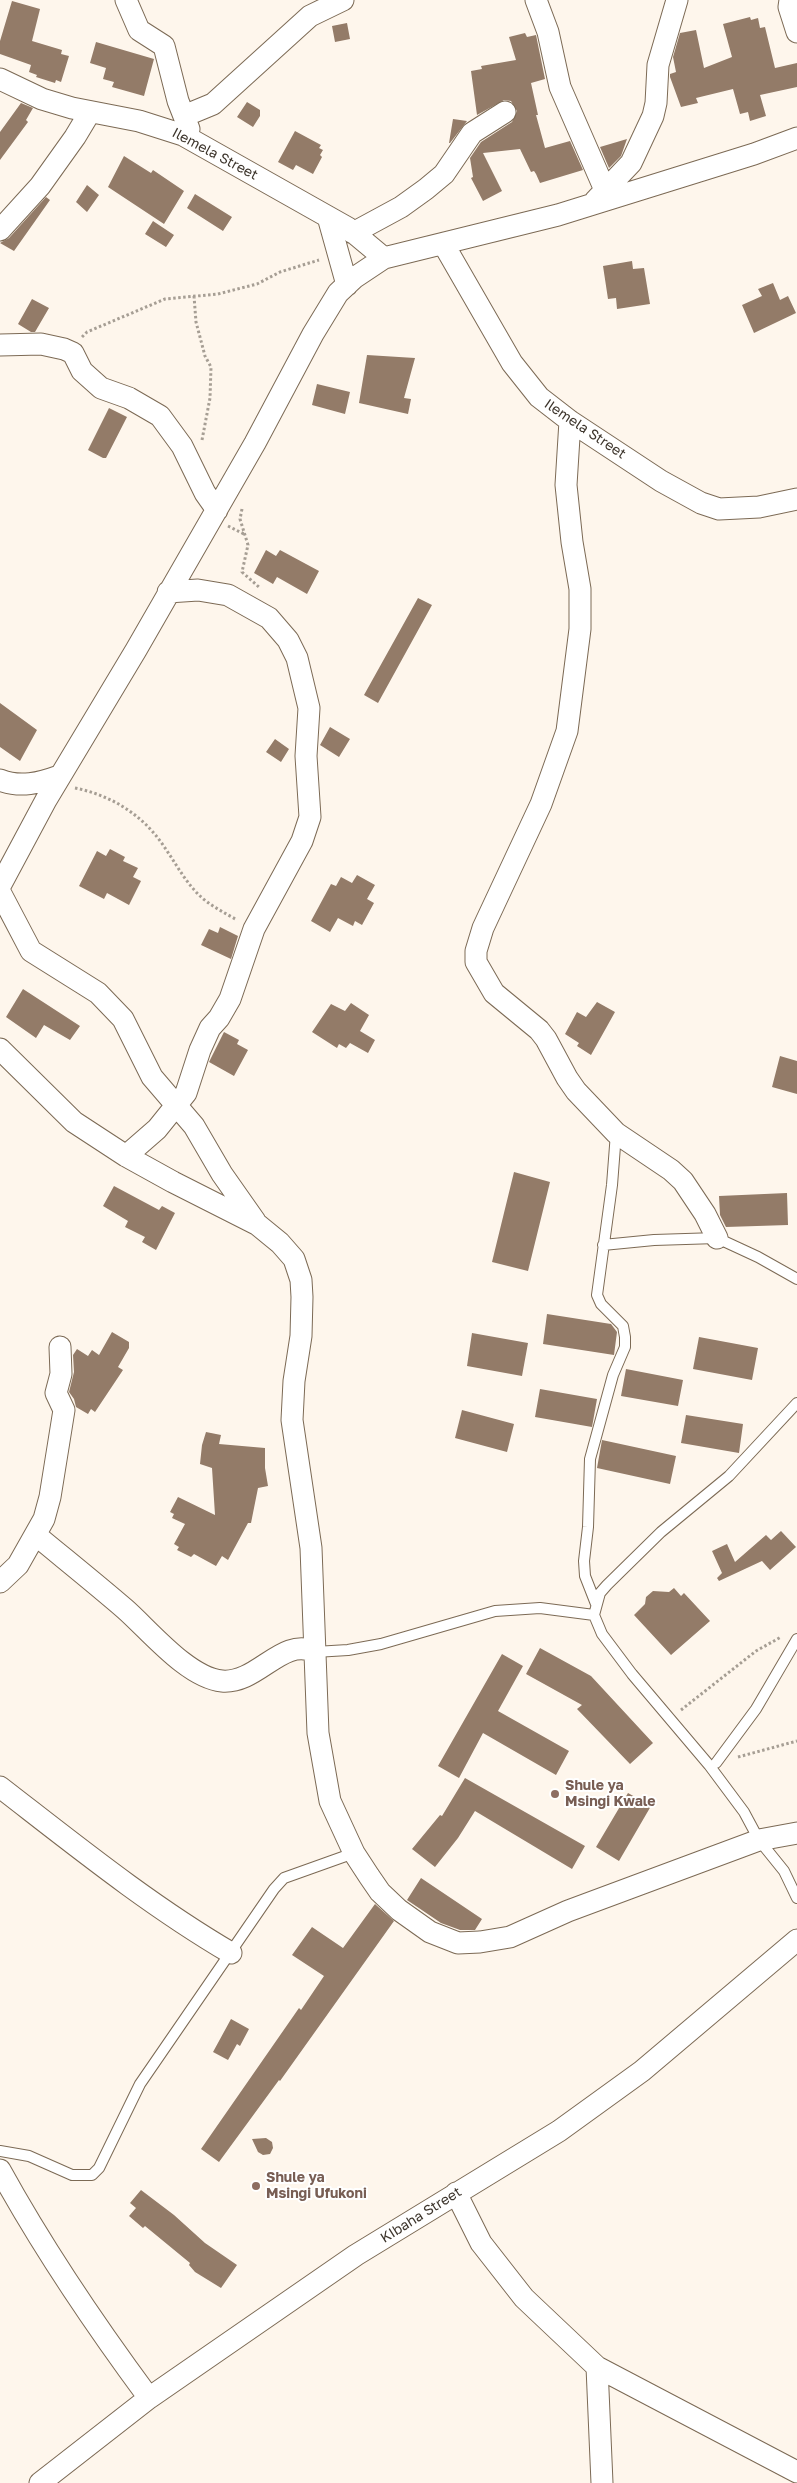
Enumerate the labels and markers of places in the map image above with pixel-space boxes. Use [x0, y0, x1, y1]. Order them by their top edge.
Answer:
place label: Shule ya Msingi Kwale [565, 1778, 656, 1810]
marker: Shule ya Msingi Kwale [549, 1788, 561, 1800]
place label: Shule ya Msingi Ufukoni [266, 2170, 367, 2202]
marker: Shule ya Msingi Ufukoni [250, 2180, 262, 2192]

